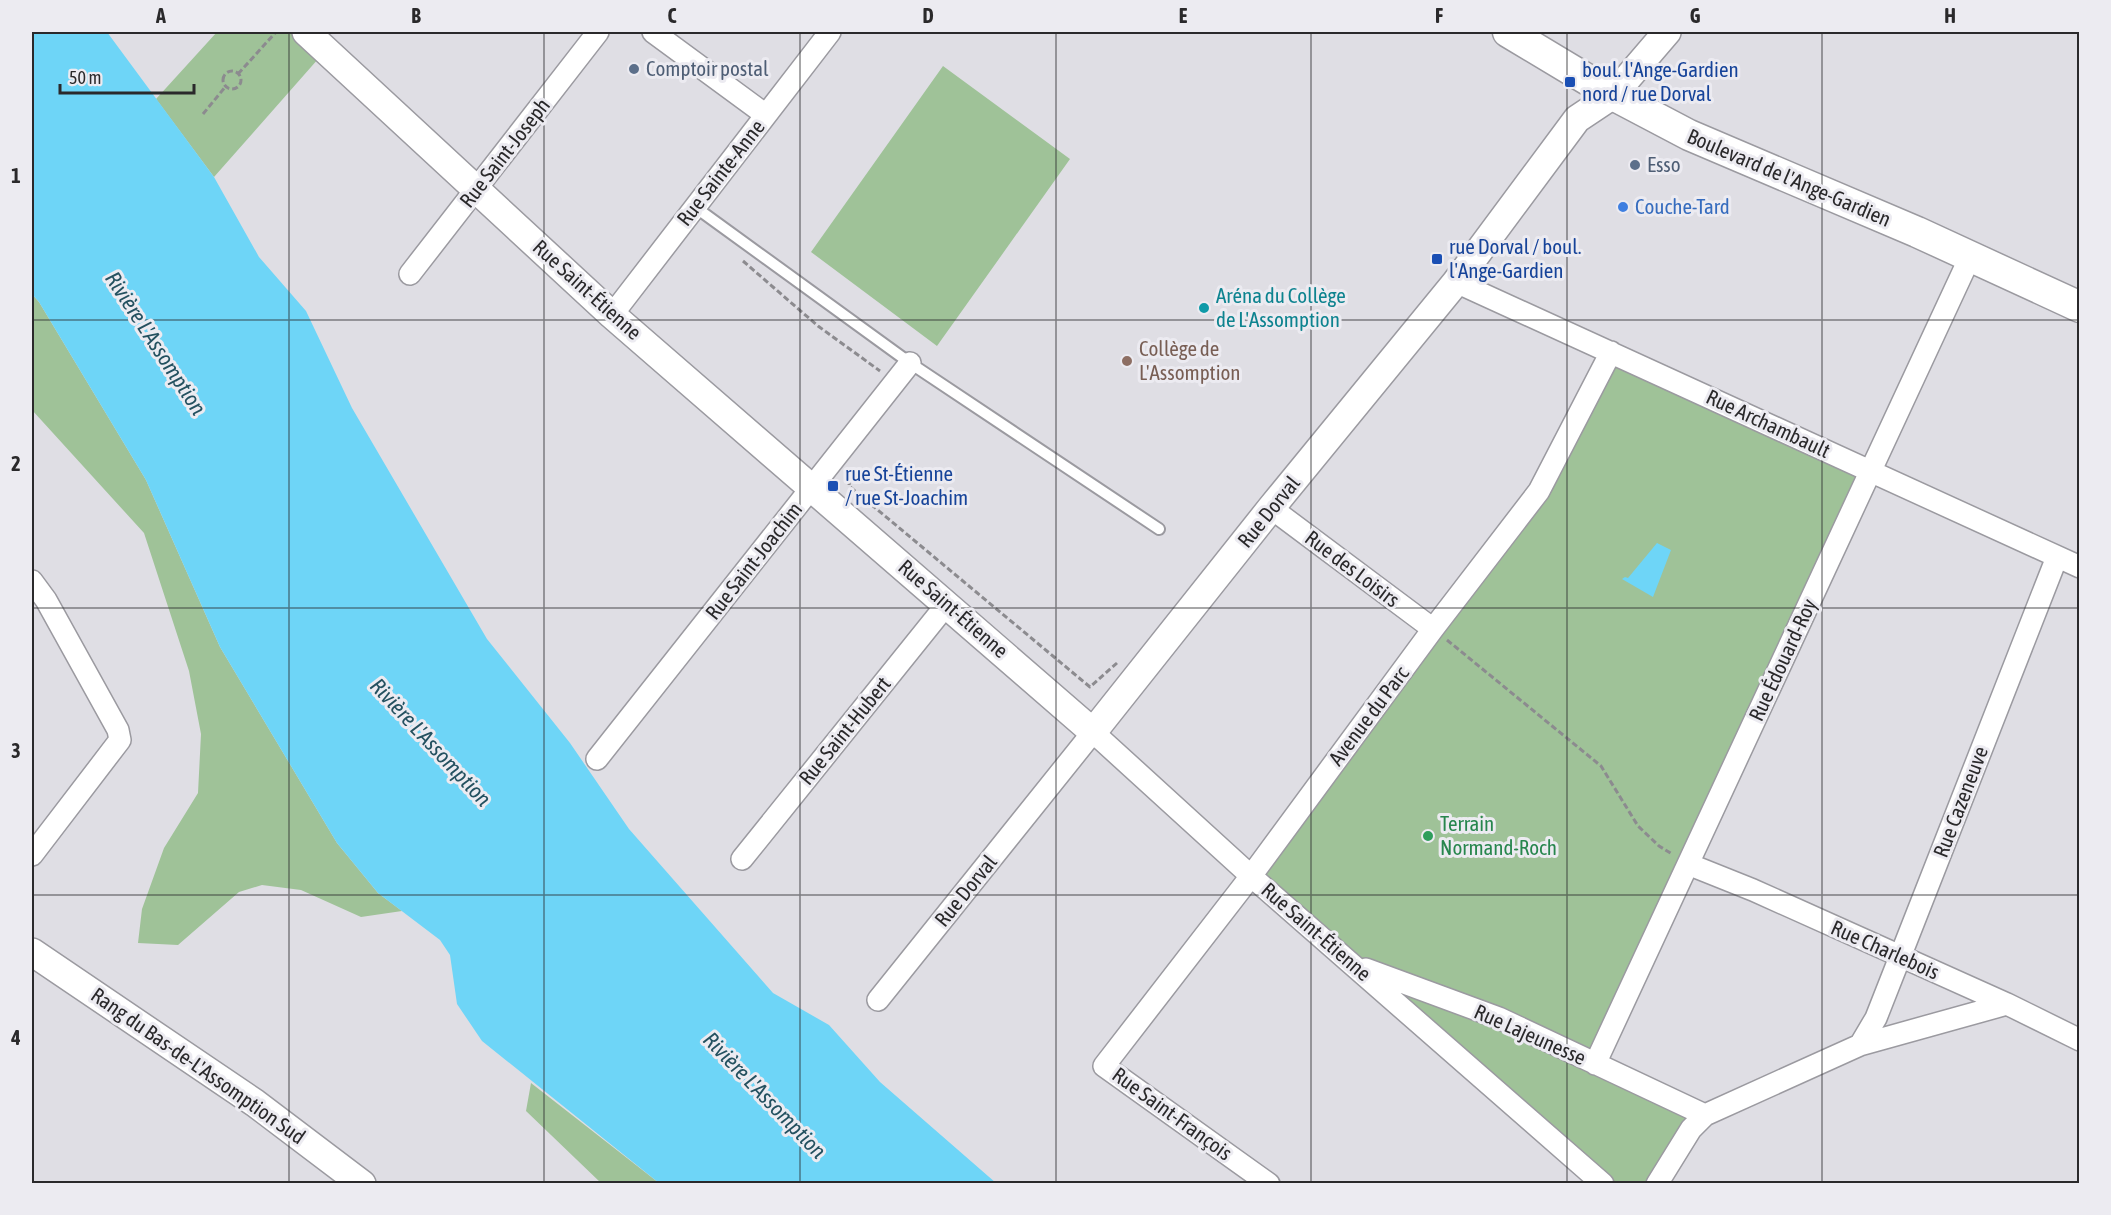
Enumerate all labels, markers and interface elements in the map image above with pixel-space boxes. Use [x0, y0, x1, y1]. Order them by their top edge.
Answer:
text: A [155, 4, 166, 27]
text: B [411, 4, 421, 27]
text: C [668, 4, 677, 27]
text: D [922, 4, 934, 27]
text: E [1179, 4, 1188, 27]
text: F [1435, 4, 1443, 27]
text: G [1690, 4, 1701, 27]
text: H [1944, 4, 1956, 27]
place label: Comptoir postal [646, 56, 769, 80]
scale bar [60, 57, 194, 95]
place label: boul. l'Ange-Gardien nord / rue Dorval [1582, 57, 1739, 105]
marker: Comptoir postal [627, 62, 641, 76]
text: 50 m [69, 67, 101, 88]
marker: boul. l'Ange-Gardien nord / rue Dorval [1563, 75, 1577, 89]
street label: Rue Saint-Joseph [454, 93, 554, 212]
street label: Rue Sainte-Anne [672, 115, 769, 230]
street label: Boulevard de l'Ange-Gardien [1684, 123, 1895, 231]
place label: Esso [1647, 152, 1681, 176]
marker: Esso [1628, 158, 1642, 172]
text: 1 [11, 164, 21, 187]
place label: Couche-Tard [1635, 194, 1730, 218]
marker: Couche-Tard [1616, 200, 1630, 214]
street label: Rue Saint-Étienne [529, 234, 647, 344]
place label: rue Dorval / boul. l'Ange-Gardien [1449, 234, 1581, 282]
marker: rue Dorval / boul. l'Ange-Gardien [1430, 252, 1444, 266]
water label: Rivière L'Assomption [100, 267, 212, 420]
place label: Aréna du Collège de L'Assomption [1216, 283, 1346, 331]
marker: Aréna du Collège de L'Assomption [1197, 301, 1211, 315]
place label: Collège de L'Assomption [1139, 336, 1241, 384]
marker: Collège de L'Assomption [1120, 354, 1134, 368]
street label: Rue Archambault [1703, 384, 1834, 462]
text: 2 [11, 452, 21, 475]
place label: rue St-Étienne / rue St-Joachim [845, 461, 968, 509]
street label: Rue Dorval [1232, 471, 1304, 552]
marker: rue St-Étienne / rue St-Joachim [826, 479, 840, 493]
street label: Rue Saint-Joachim [700, 497, 806, 624]
street label: Rue des Loisirs [1301, 525, 1404, 611]
street label: Rue Saint-Étienne [894, 554, 1013, 662]
street label: Rue Édouard-Roy [1743, 594, 1821, 724]
street label: Avenue du Parc [1323, 661, 1413, 770]
street label: Rue Saint-Hubert [793, 672, 895, 789]
water label: Rivière L'Assomption [365, 673, 497, 812]
text: 3 [11, 739, 21, 762]
street label: Rue Cazeneuve [1928, 743, 1992, 861]
place label: Terrain Normand-Roch [1440, 811, 1557, 859]
marker: Terrain Normand-Roch [1421, 829, 1435, 843]
street label: Rue Dorval [929, 850, 1001, 931]
street label: Rue Saint-Étienne [1257, 877, 1376, 985]
street label: Rue Charlebois [1828, 915, 1943, 984]
street label: Rang du Bas-de-L'Assomption Sud [87, 982, 310, 1148]
street label: Rue Lajeunesse [1471, 999, 1590, 1069]
text: 4 [10, 1026, 21, 1049]
water label: Rivière L'Assomption [698, 1026, 832, 1164]
street label: Rue Saint-François [1108, 1062, 1237, 1165]

